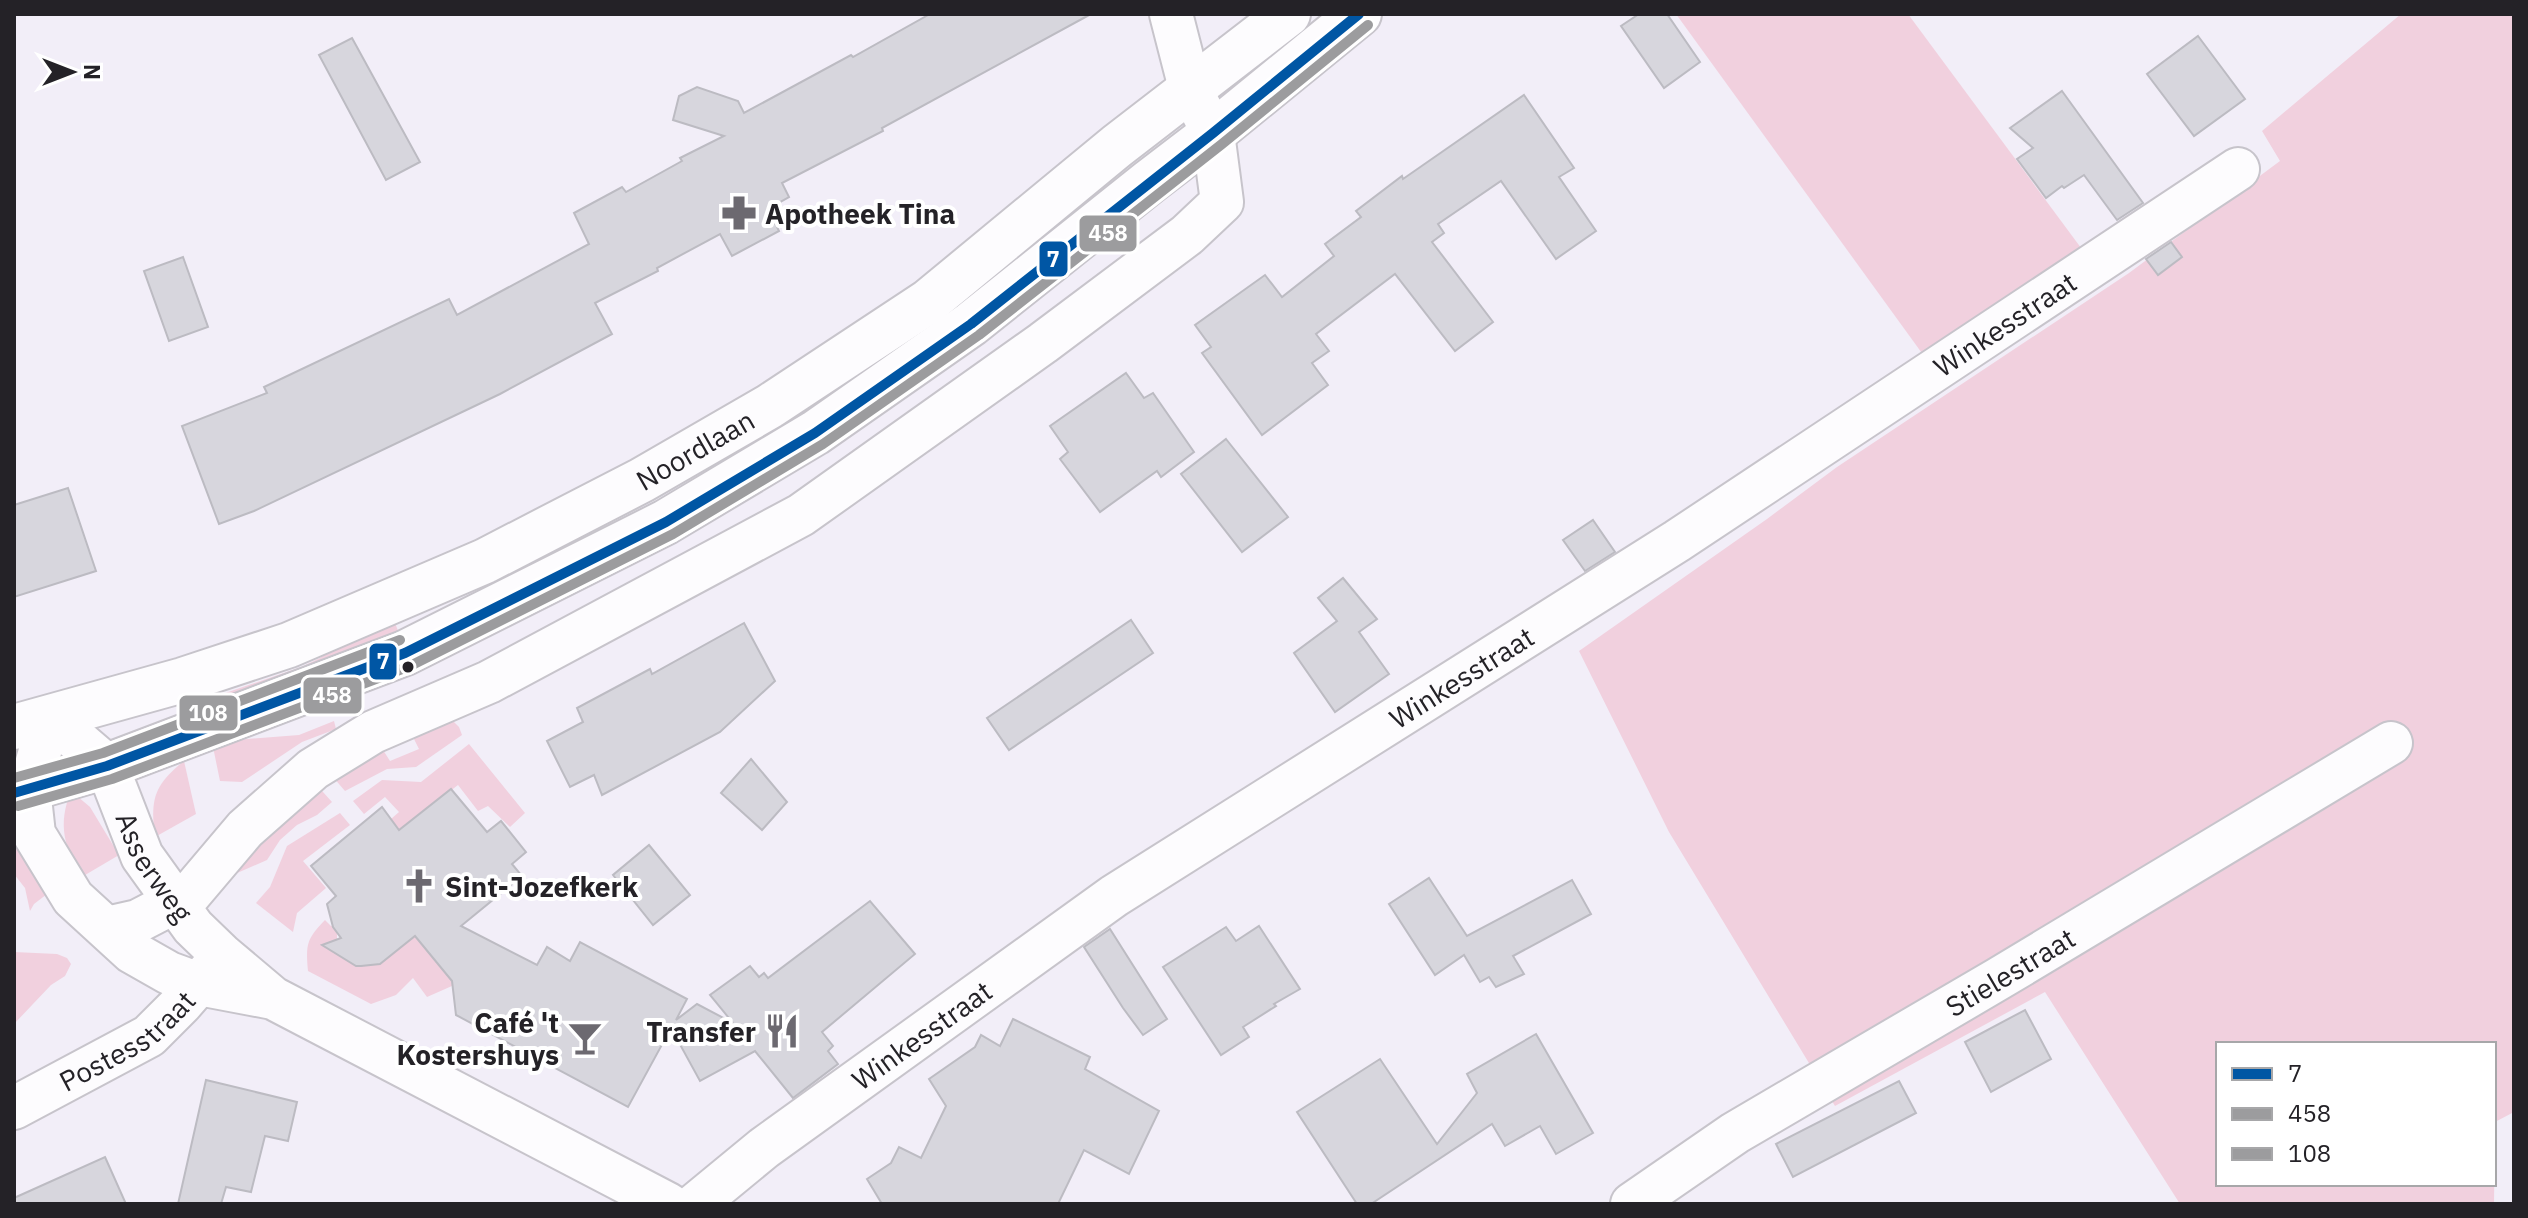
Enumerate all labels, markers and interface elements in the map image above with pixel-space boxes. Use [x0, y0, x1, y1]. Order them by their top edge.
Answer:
north arrow [32, 32, 112, 112]
text: N [78, 64, 107, 80]
pharmacy icon: Apotheek Tina [720, 194, 758, 232]
place label: Apotheek Tina [765, 195, 956, 232]
line badge: 458 [1078, 214, 1138, 253]
text: 458 [1088, 218, 1128, 247]
line badge: 7 [1038, 240, 1069, 278]
text: 7 [1046, 244, 1060, 273]
street label: Winkesstraat [1926, 263, 2083, 385]
street label: Noordlaan [629, 401, 761, 498]
street label: Winkesstraat [1382, 618, 1541, 736]
line badge: 7 [368, 642, 398, 681]
text: 7 [376, 646, 390, 675]
unlabelled marker [400, 659, 416, 675]
line badge: 458 [302, 676, 363, 715]
text: 458 [312, 680, 352, 709]
line badge: 108 [178, 694, 239, 732]
text: 108 [188, 698, 228, 727]
street label: Asserweg [108, 806, 202, 929]
church icon: Sint-Jozefkerk [400, 867, 438, 905]
place label: Sint-Jozefkerk [445, 868, 639, 905]
street label: Stielestraat [1938, 919, 2082, 1024]
street label: Winkesstraat [844, 972, 999, 1098]
street label: Postesstraat [52, 983, 203, 1099]
place label: Café 't Kostershuys [397, 1004, 559, 1073]
restaurant icon: Transfer [763, 1012, 801, 1050]
place label: Transfer [646, 1013, 756, 1050]
bar icon: Café 't Kostershuys [566, 1019, 604, 1057]
legend [2216, 1042, 2496, 1186]
text: 7 [2288, 1057, 2302, 1089]
text: 458 [2288, 1097, 2331, 1129]
text: 108 [2288, 1137, 2331, 1169]

